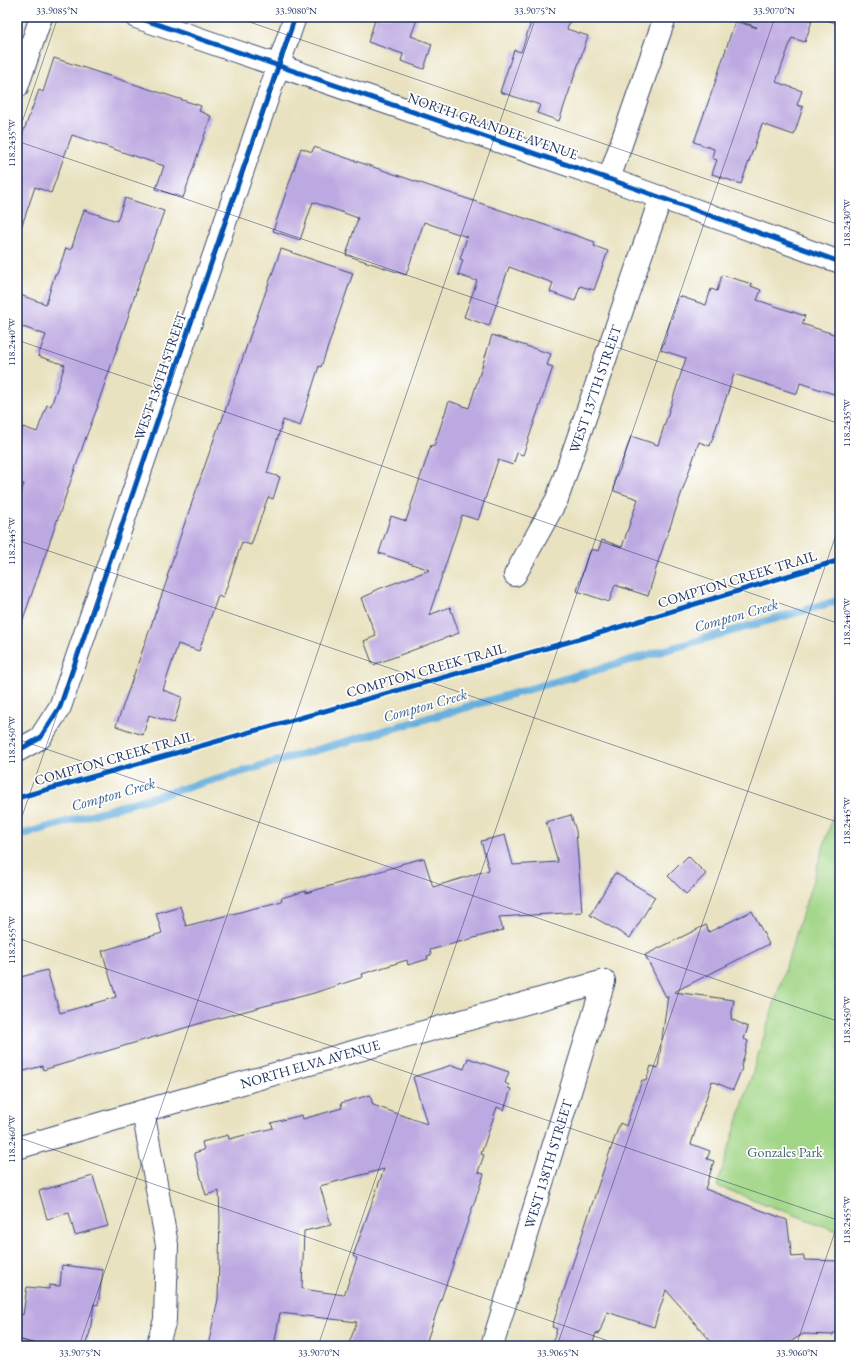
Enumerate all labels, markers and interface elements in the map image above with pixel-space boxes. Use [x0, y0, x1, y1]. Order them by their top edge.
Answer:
text: 33.9085°N [36, 4, 78, 17]
text: 33.9080°N [275, 4, 317, 17]
text: 33.9075°N [514, 4, 556, 17]
text: 33.9070°N [753, 4, 795, 17]
street label: NORTH GRANDEE AVENUE [405, 88, 581, 164]
text: 118.2435°W [5, 118, 18, 167]
text: 118.2430°W [840, 198, 853, 247]
street label: WEST 136TH STREET [130, 309, 191, 442]
text: 118.2440°W [5, 317, 18, 366]
street label: WEST 137TH STREET [565, 322, 626, 455]
text: 118.2435°W [840, 398, 853, 447]
text: 118.2445°W [5, 516, 18, 565]
street label: COMPTON CREEK TRAIL [655, 546, 819, 612]
water label: Compton Creek [692, 594, 780, 636]
text: 118.2440°W [840, 597, 853, 646]
street label: COMPTON CREEK TRAIL [344, 638, 509, 701]
water label: Compton Creek [381, 684, 469, 726]
text: 118.2450°W [5, 715, 18, 764]
street label: COMPTON CREEK TRAIL [32, 726, 197, 789]
water label: Compton Creek [69, 773, 157, 815]
text: 118.2445°W [840, 796, 853, 845]
text: 118.2455°W [5, 915, 18, 964]
text: 118.2450°W [840, 995, 853, 1044]
street label: NORTH ELVA AVENUE [238, 1035, 382, 1093]
street label: WEST 138TH STREET [520, 1097, 576, 1231]
text: 118.2460°W [5, 1114, 18, 1163]
park label: Gonzales Park [747, 1143, 823, 1161]
text: 118.2455°W [840, 1195, 853, 1244]
text: 33.9075°N [59, 1346, 101, 1359]
text: 33.9070°N [298, 1346, 340, 1359]
text: 33.9065°N [537, 1346, 579, 1359]
text: 33.9060°N [776, 1346, 818, 1359]

